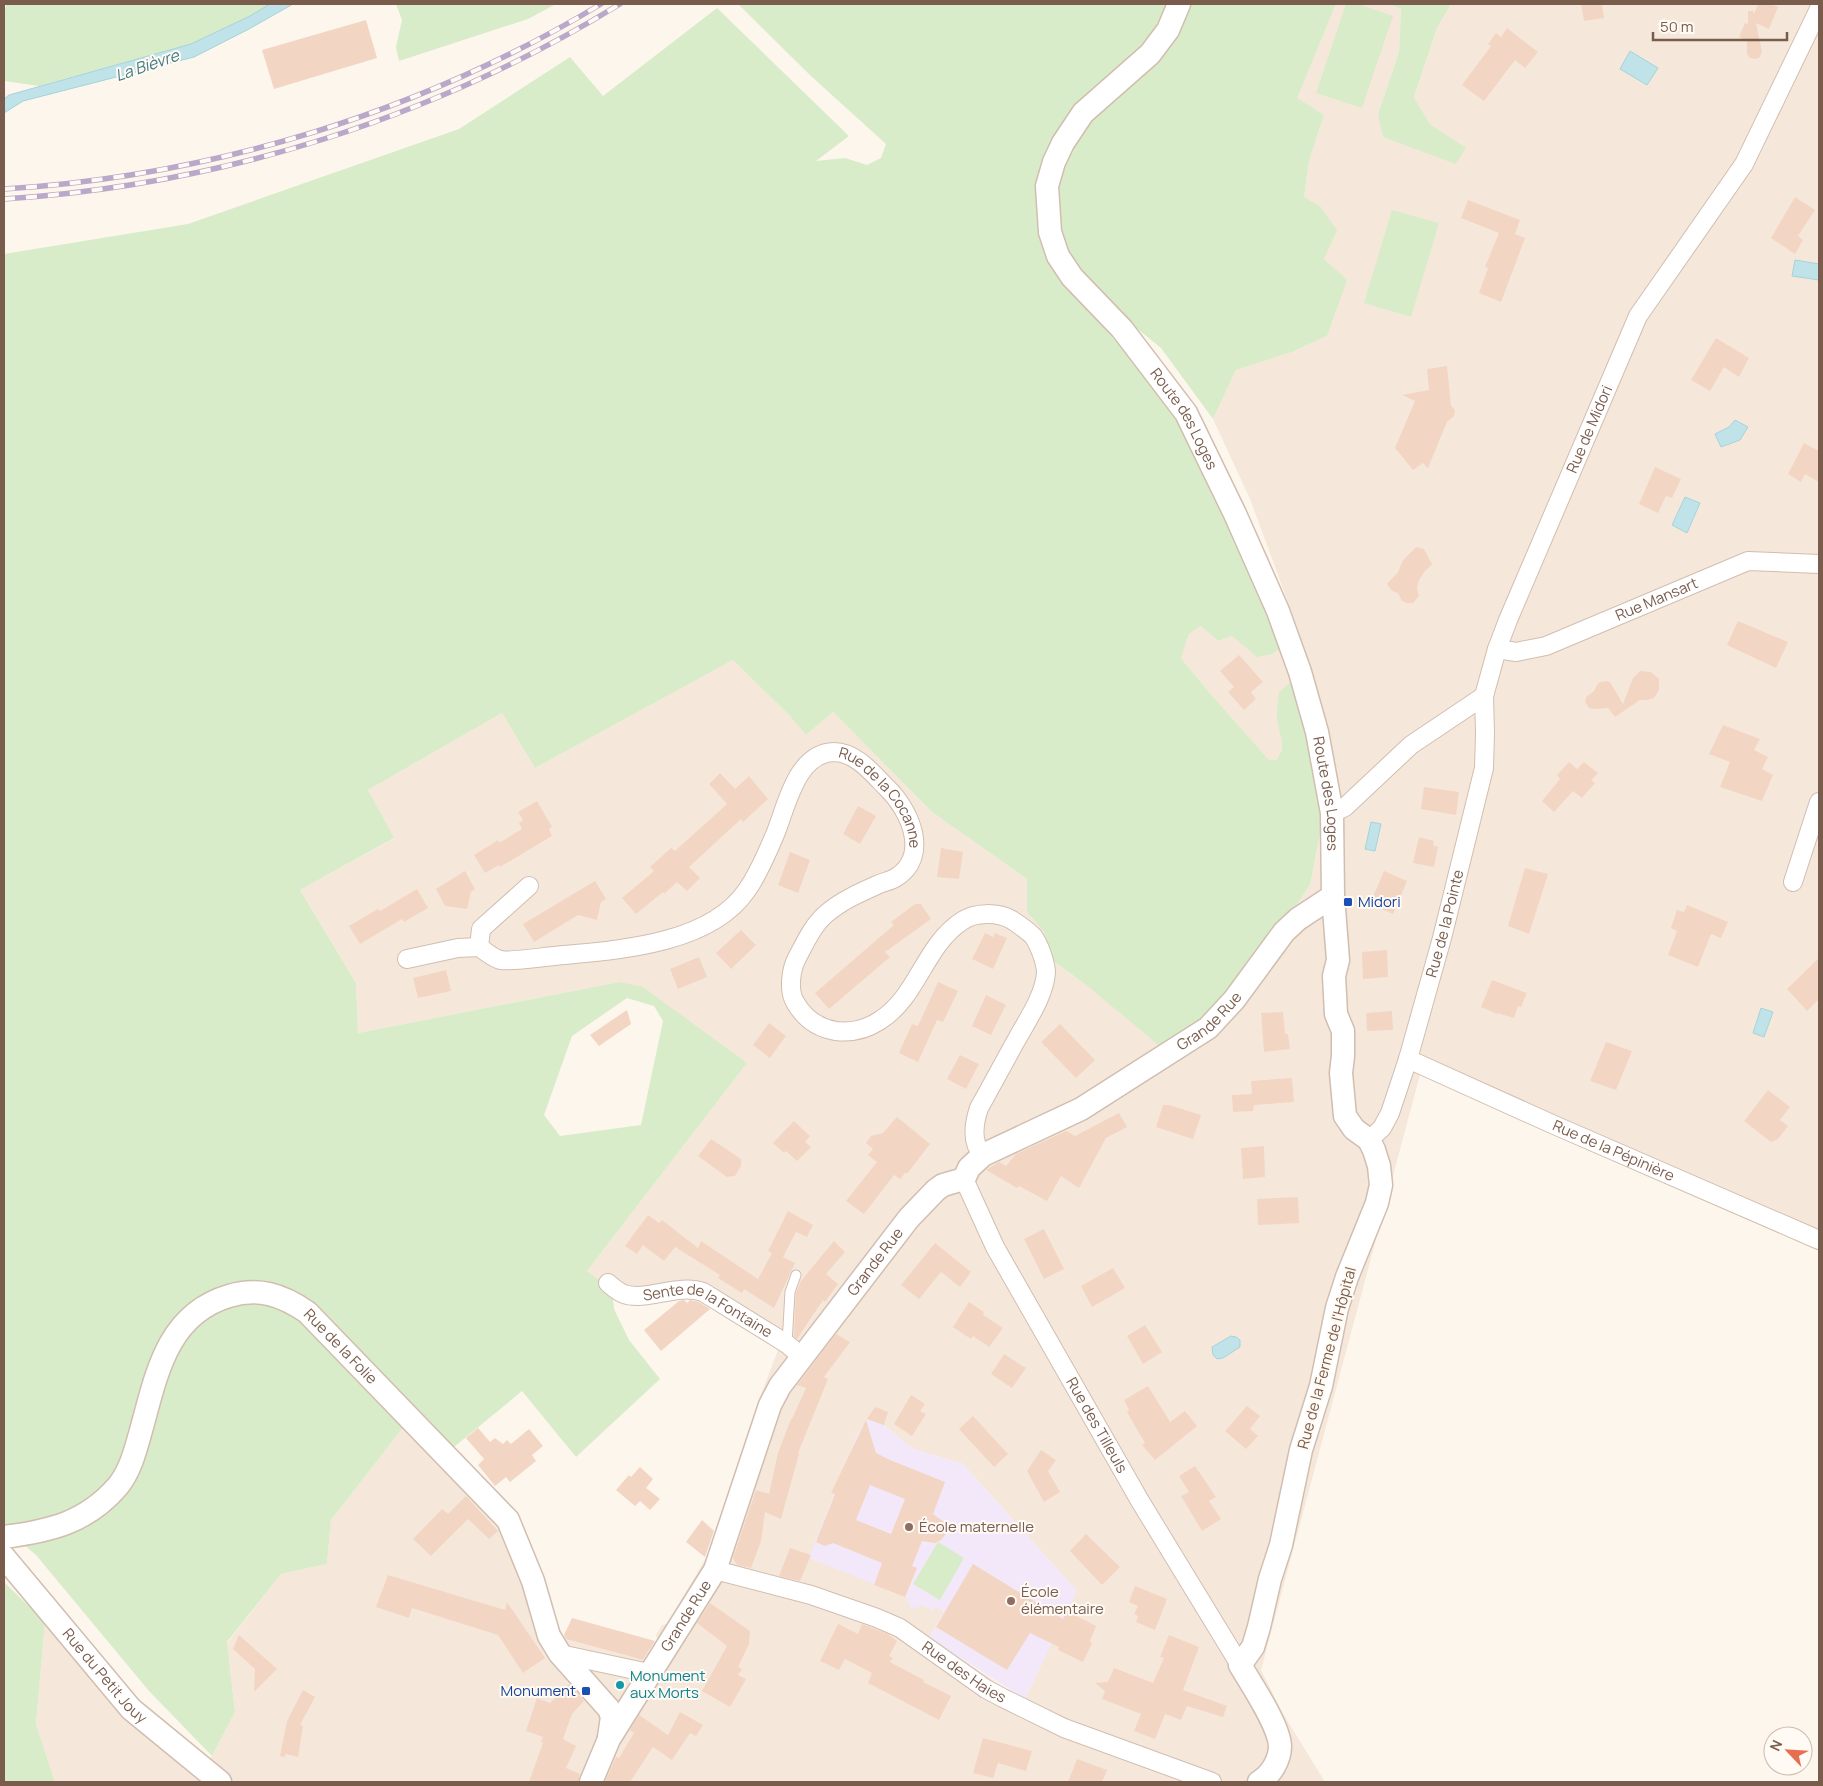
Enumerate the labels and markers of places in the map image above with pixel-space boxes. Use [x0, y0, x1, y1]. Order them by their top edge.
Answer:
place label: Midori [1358, 891, 1401, 912]
marker: Midori [1342, 896, 1354, 908]
place label: École maternelle [919, 1516, 1034, 1537]
marker: École maternelle [903, 1521, 915, 1533]
place label: École élémentaire [1021, 1581, 1104, 1619]
marker: École élémentaire [1005, 1595, 1017, 1607]
place label: Monument aux Morts [630, 1665, 705, 1703]
marker: Monument aux Morts [614, 1679, 626, 1691]
place label: Monument [501, 1680, 576, 1701]
marker: Monument [580, 1685, 592, 1697]

